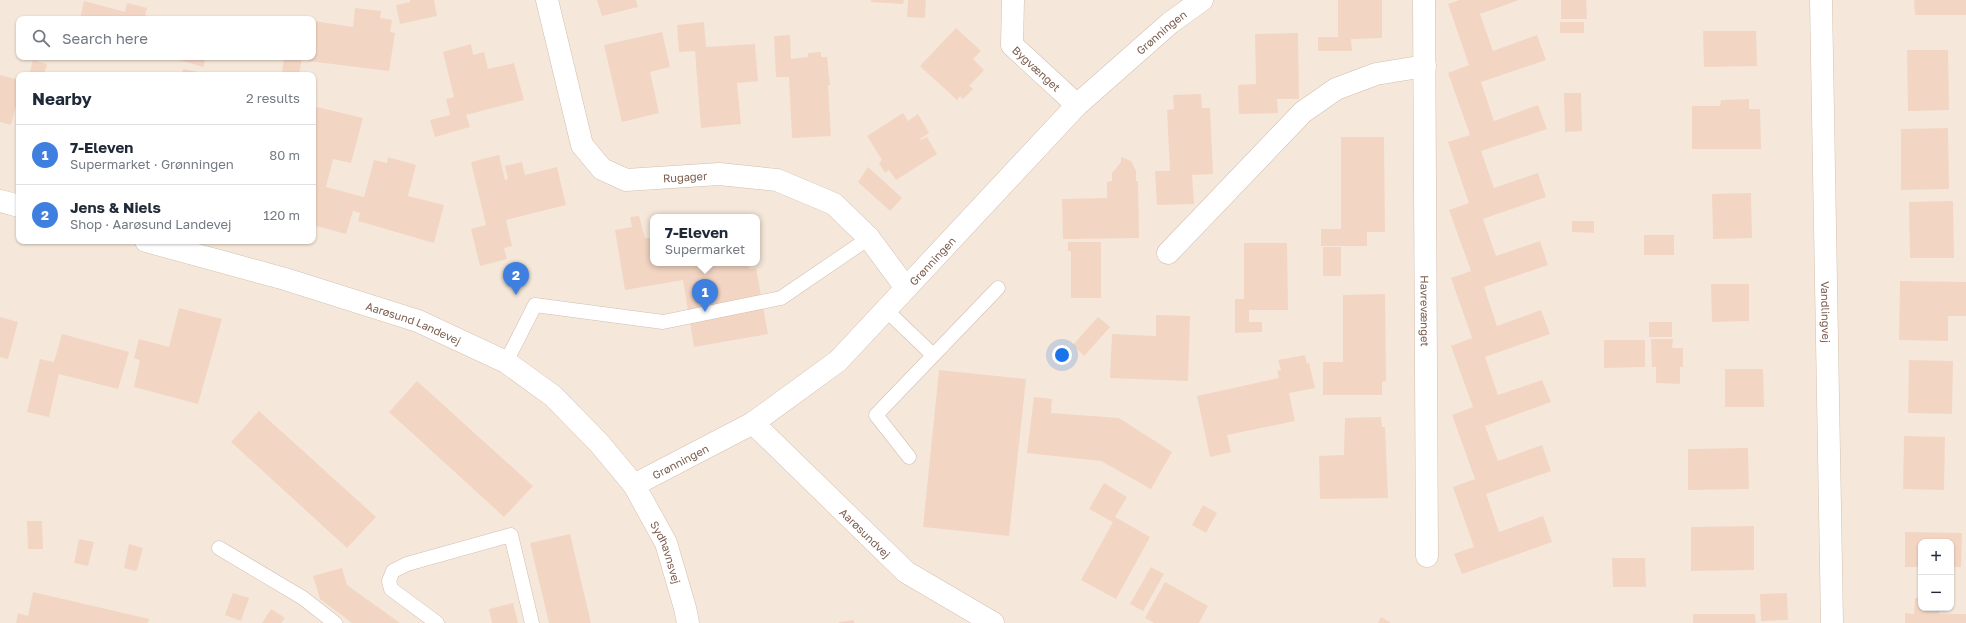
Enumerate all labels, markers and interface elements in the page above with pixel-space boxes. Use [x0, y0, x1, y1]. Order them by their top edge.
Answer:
street label: Grønningen [1133, 7, 1189, 57]
search box [16, 16, 316, 60]
icon: search [30, 27, 52, 49]
text: Search here [62, 29, 148, 47]
street label: Bygvænget [1010, 43, 1064, 93]
text: Nearby [32, 88, 92, 109]
text: 2 results [246, 90, 300, 106]
text: 7-Eleven [70, 138, 133, 156]
text: 1 [42, 147, 48, 163]
text: 80 m [269, 147, 300, 163]
text: Supermarket · Grønningen [70, 156, 234, 172]
street label: Rugager [663, 168, 708, 184]
text: Jens & Niels [70, 198, 161, 216]
text: 2 [41, 207, 49, 223]
text: 120 m [263, 207, 300, 223]
popup [650, 214, 760, 266]
text: Shop · Aarøsund Landevej [70, 216, 232, 232]
text: 7-Eleven [665, 223, 728, 241]
street label: Grønningen [906, 233, 958, 287]
text: Supermarket [665, 241, 745, 257]
pin: 2 [503, 262, 529, 295]
street label: Havrevænget [1419, 275, 1432, 347]
pin: 1 [692, 279, 718, 312]
street label: Vandlingvej [1819, 281, 1834, 343]
street label: Aarøsund Landevej [365, 299, 463, 347]
your location [1052, 345, 1072, 365]
street label: Grønningen [650, 441, 710, 481]
street label: Aarøsundvej [837, 505, 894, 560]
street label: Sydhavnsvej [648, 518, 684, 585]
map controls [1918, 539, 1954, 611]
button: + [1918, 539, 1954, 575]
button: − [1918, 575, 1954, 611]

